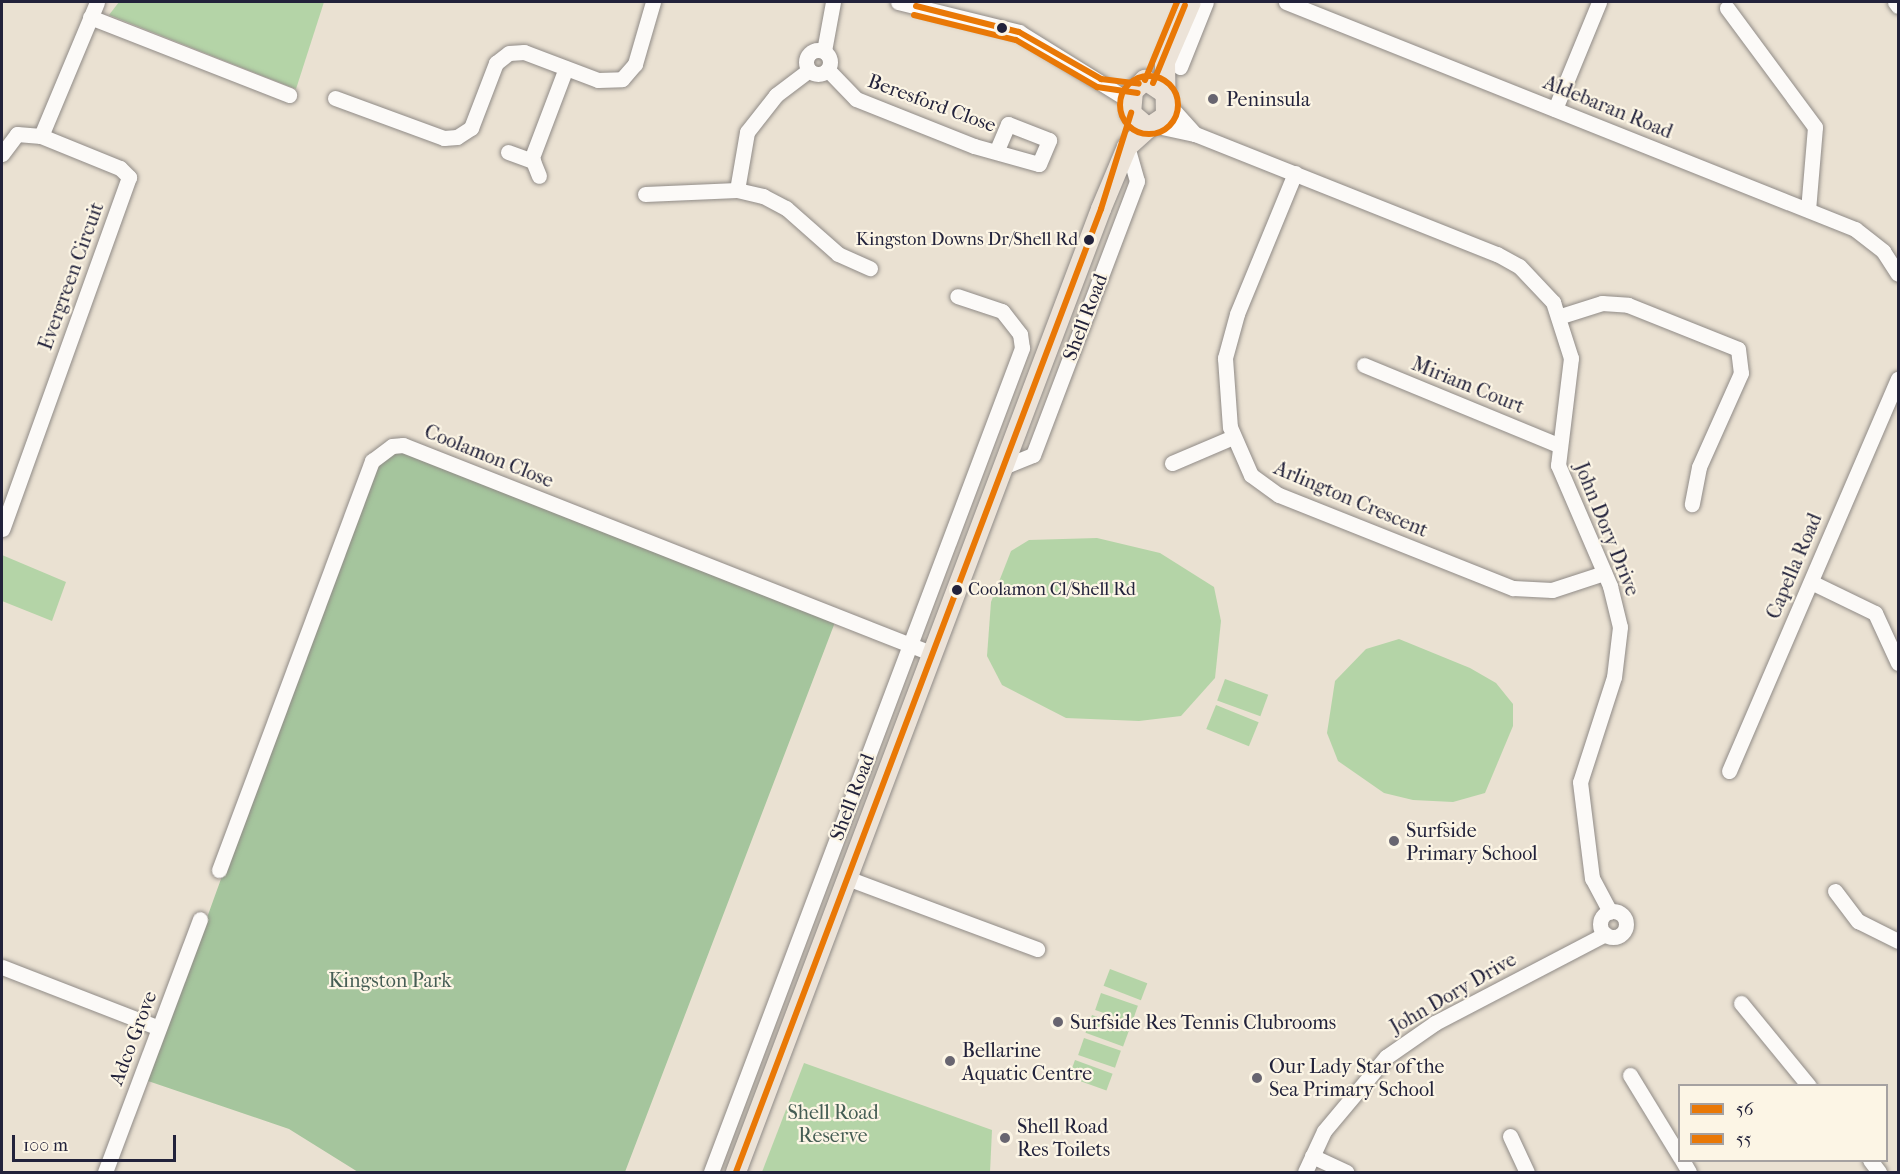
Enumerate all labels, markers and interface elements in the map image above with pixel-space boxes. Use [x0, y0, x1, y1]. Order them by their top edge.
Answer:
unlabelled marker [996, 22, 1008, 34]
street label: Beresford Close [865, 69, 999, 137]
street label: Aldebaran Road [1540, 70, 1676, 144]
place label: Peninsula [1226, 87, 1310, 111]
marker: Peninsula [1204, 90, 1222, 108]
street label: Evergreen Circuit [33, 199, 109, 353]
place label: Kingston Downs Dr/Shell Rd [856, 229, 1078, 251]
marker: Kingston Downs Dr/Shell Rd [1083, 234, 1095, 246]
street label: Shell Road [1057, 270, 1113, 364]
street label: Miriam Court [1408, 352, 1528, 418]
street label: Coolamon Close [421, 419, 557, 493]
street label: Arlington Crescent [1270, 456, 1432, 542]
street label: John Dory Drive [1569, 459, 1645, 599]
street label: Capella Road [1761, 510, 1827, 622]
place label: Coolamon Cl/Shell Rd [968, 579, 1136, 601]
marker: Coolamon Cl/Shell Rd [951, 584, 963, 596]
street label: Shell Road [824, 750, 880, 844]
place label: Surfside Primary School [1406, 818, 1538, 865]
marker: Surfside Primary School [1387, 834, 1401, 848]
street label: John Dory Drive [1386, 947, 1520, 1039]
park label: Kingston Park [329, 968, 451, 992]
street label: Adco Grove [104, 988, 162, 1088]
place label: Surfside Res Tennis Clubrooms [1070, 1010, 1336, 1034]
marker: Surfside Res Tennis Clubrooms [1051, 1015, 1065, 1029]
place label: Bellarine Aquatic Centre [962, 1038, 1092, 1085]
marker: Bellarine Aquatic Centre [943, 1054, 957, 1068]
place label: Our Lady Star of the Sea Primary School [1269, 1054, 1444, 1101]
marker: Our Lady Star of the Sea Primary School [1250, 1071, 1264, 1085]
legend [1678, 1084, 1888, 1162]
text: 56 [1736, 1099, 1754, 1120]
park label: Shell Road Reserve [787, 1101, 879, 1148]
place label: Shell Road Res Toilets [1017, 1114, 1110, 1161]
scale bar [15, 1123, 178, 1161]
text: 55 [1736, 1129, 1751, 1150]
marker: Shell Road Res Toilets [998, 1131, 1012, 1145]
text: 100 m [23, 1135, 68, 1156]

